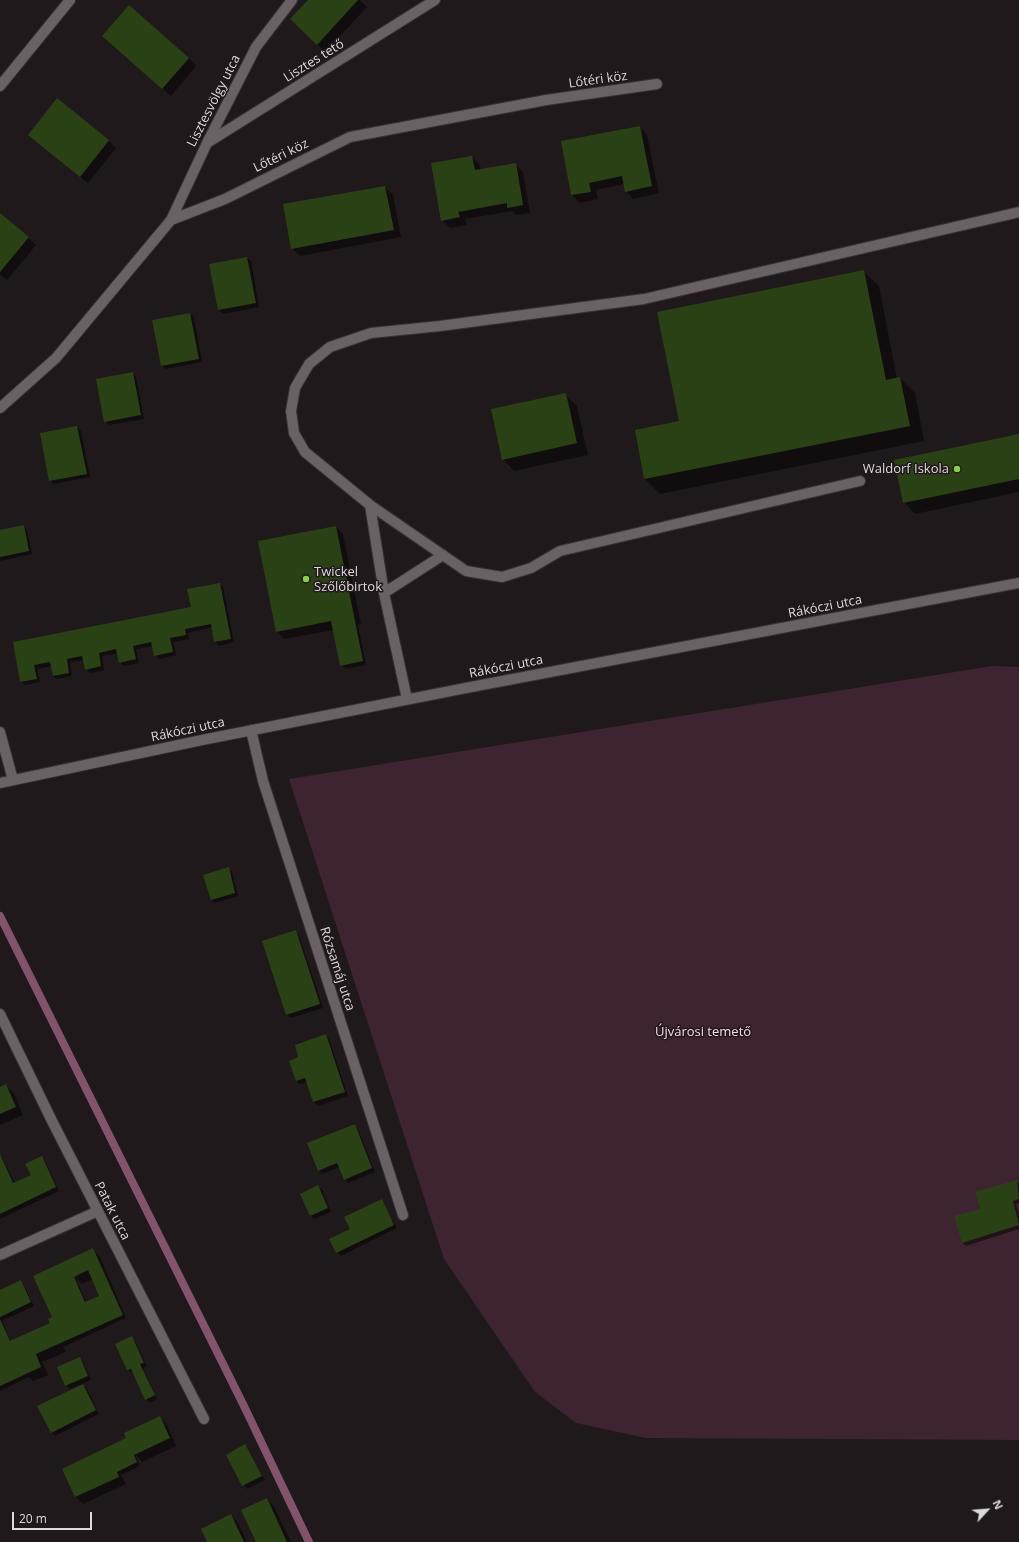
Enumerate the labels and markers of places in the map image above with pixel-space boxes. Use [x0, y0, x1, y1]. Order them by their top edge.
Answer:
place label: Waldorf Iskola [863, 461, 949, 477]
marker: Waldorf Iskola [952, 464, 962, 474]
place label: Twickel Szőlőbirtok [314, 564, 382, 595]
marker: Twickel Szőlőbirtok [301, 574, 311, 584]

